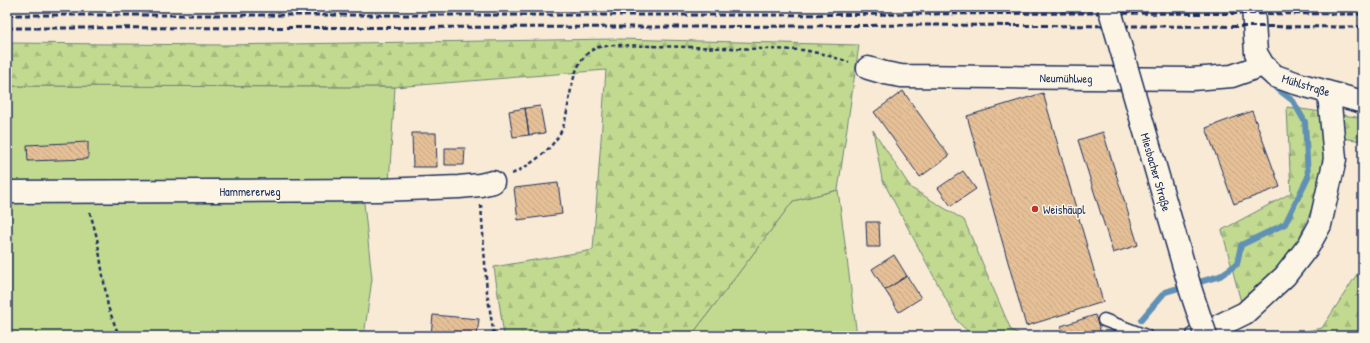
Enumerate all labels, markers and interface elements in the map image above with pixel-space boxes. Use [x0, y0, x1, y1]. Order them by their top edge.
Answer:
street label: Neumühlweg [1039, 69, 1093, 87]
street label: Mühlstraße [1280, 70, 1332, 100]
street label: Miesbacher Straße [1137, 131, 1175, 213]
street label: Hammererweg [219, 183, 281, 200]
place label: Weishäupl [1043, 201, 1086, 218]
marker: Weishäupl [1030, 204, 1040, 214]

